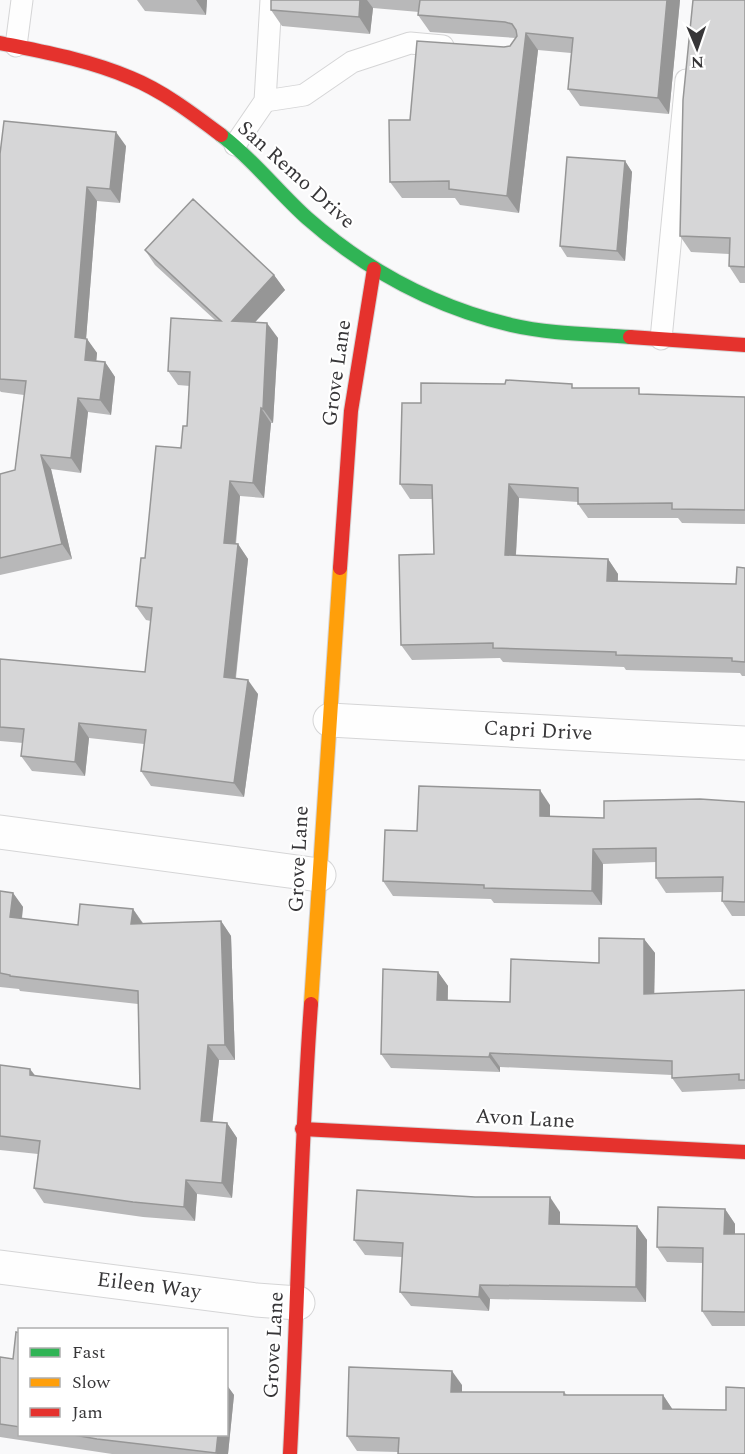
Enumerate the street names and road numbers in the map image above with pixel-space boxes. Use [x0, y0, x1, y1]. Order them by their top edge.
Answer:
street label: San Remo Drive [230, 113, 362, 237]
street label: Grove Lane [314, 318, 360, 428]
street label: Capri Drive [483, 712, 593, 750]
street label: Grove Lane [280, 805, 318, 913]
street label: Avon Lane [474, 1100, 576, 1138]
street label: Eileen Way [95, 1264, 204, 1308]
street label: Grove Lane [255, 1291, 293, 1399]

